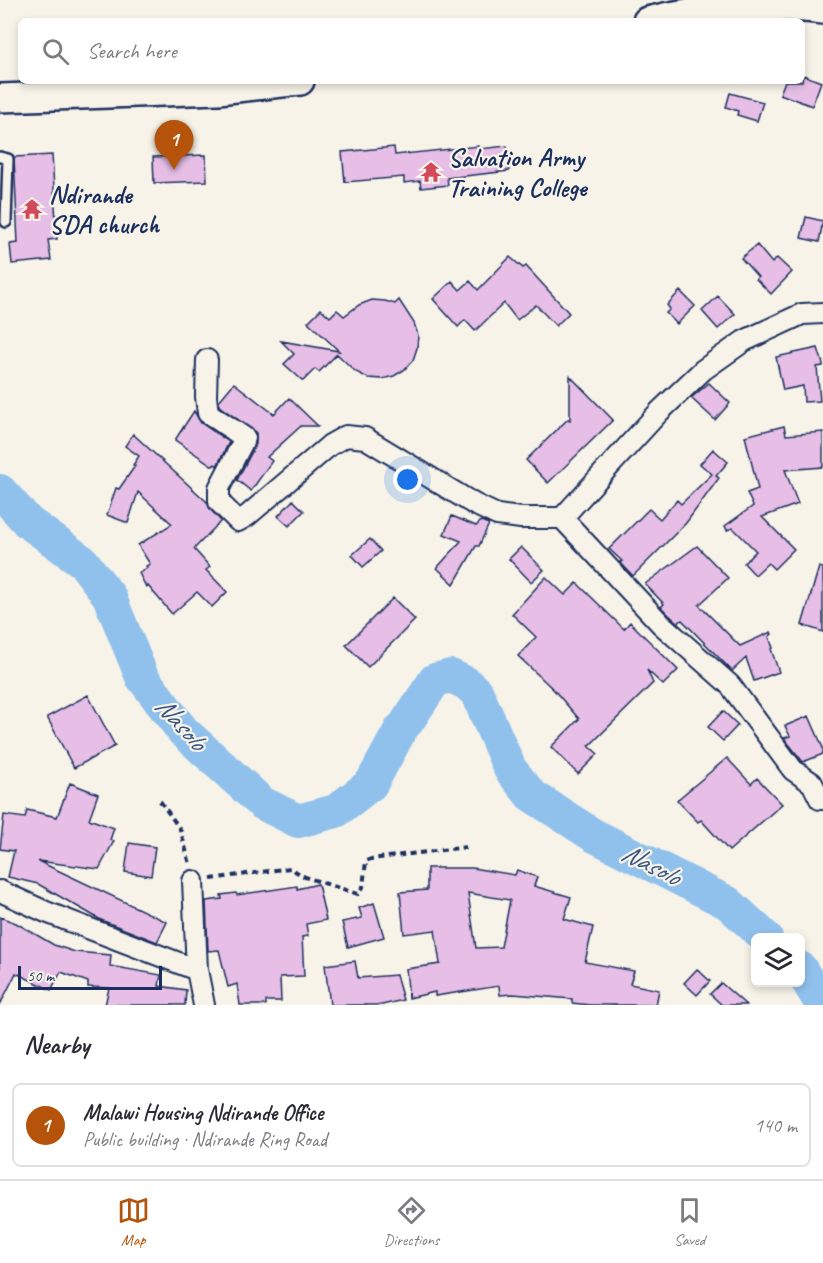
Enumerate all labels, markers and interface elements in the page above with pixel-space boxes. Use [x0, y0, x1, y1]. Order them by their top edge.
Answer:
search box [18, 18, 805, 84]
icon: search [39, 35, 72, 68]
text: Search here [87, 37, 177, 65]
pin: 1 [154, 120, 194, 170]
place label: Salvation Army Training College [448, 141, 589, 204]
temple icon: Salvation Army Training College [419, 160, 443, 184]
place label: Ndirande SDA church [49, 178, 160, 241]
temple icon: Ndirande SDA church [20, 197, 44, 221]
your location [393, 465, 422, 494]
water label: Nasolo [148, 689, 216, 760]
water label: Nasolo [616, 835, 689, 895]
map controls [751, 933, 805, 987]
button: layers [751, 933, 805, 987]
scale bar [18, 963, 162, 990]
text: 50 m [27, 966, 54, 986]
text: Nearby [24, 1028, 89, 1061]
text: Malawi Housing Ndirande Office [83, 1099, 323, 1127]
text: 1 [41, 1113, 50, 1138]
text: 140 m [754, 1113, 797, 1138]
text: Public building · Ndirande Ring Road [83, 1127, 327, 1152]
tab: Map [117, 1194, 150, 1250]
tab: Directions [384, 1194, 439, 1250]
tab: Saved [673, 1194, 706, 1250]

